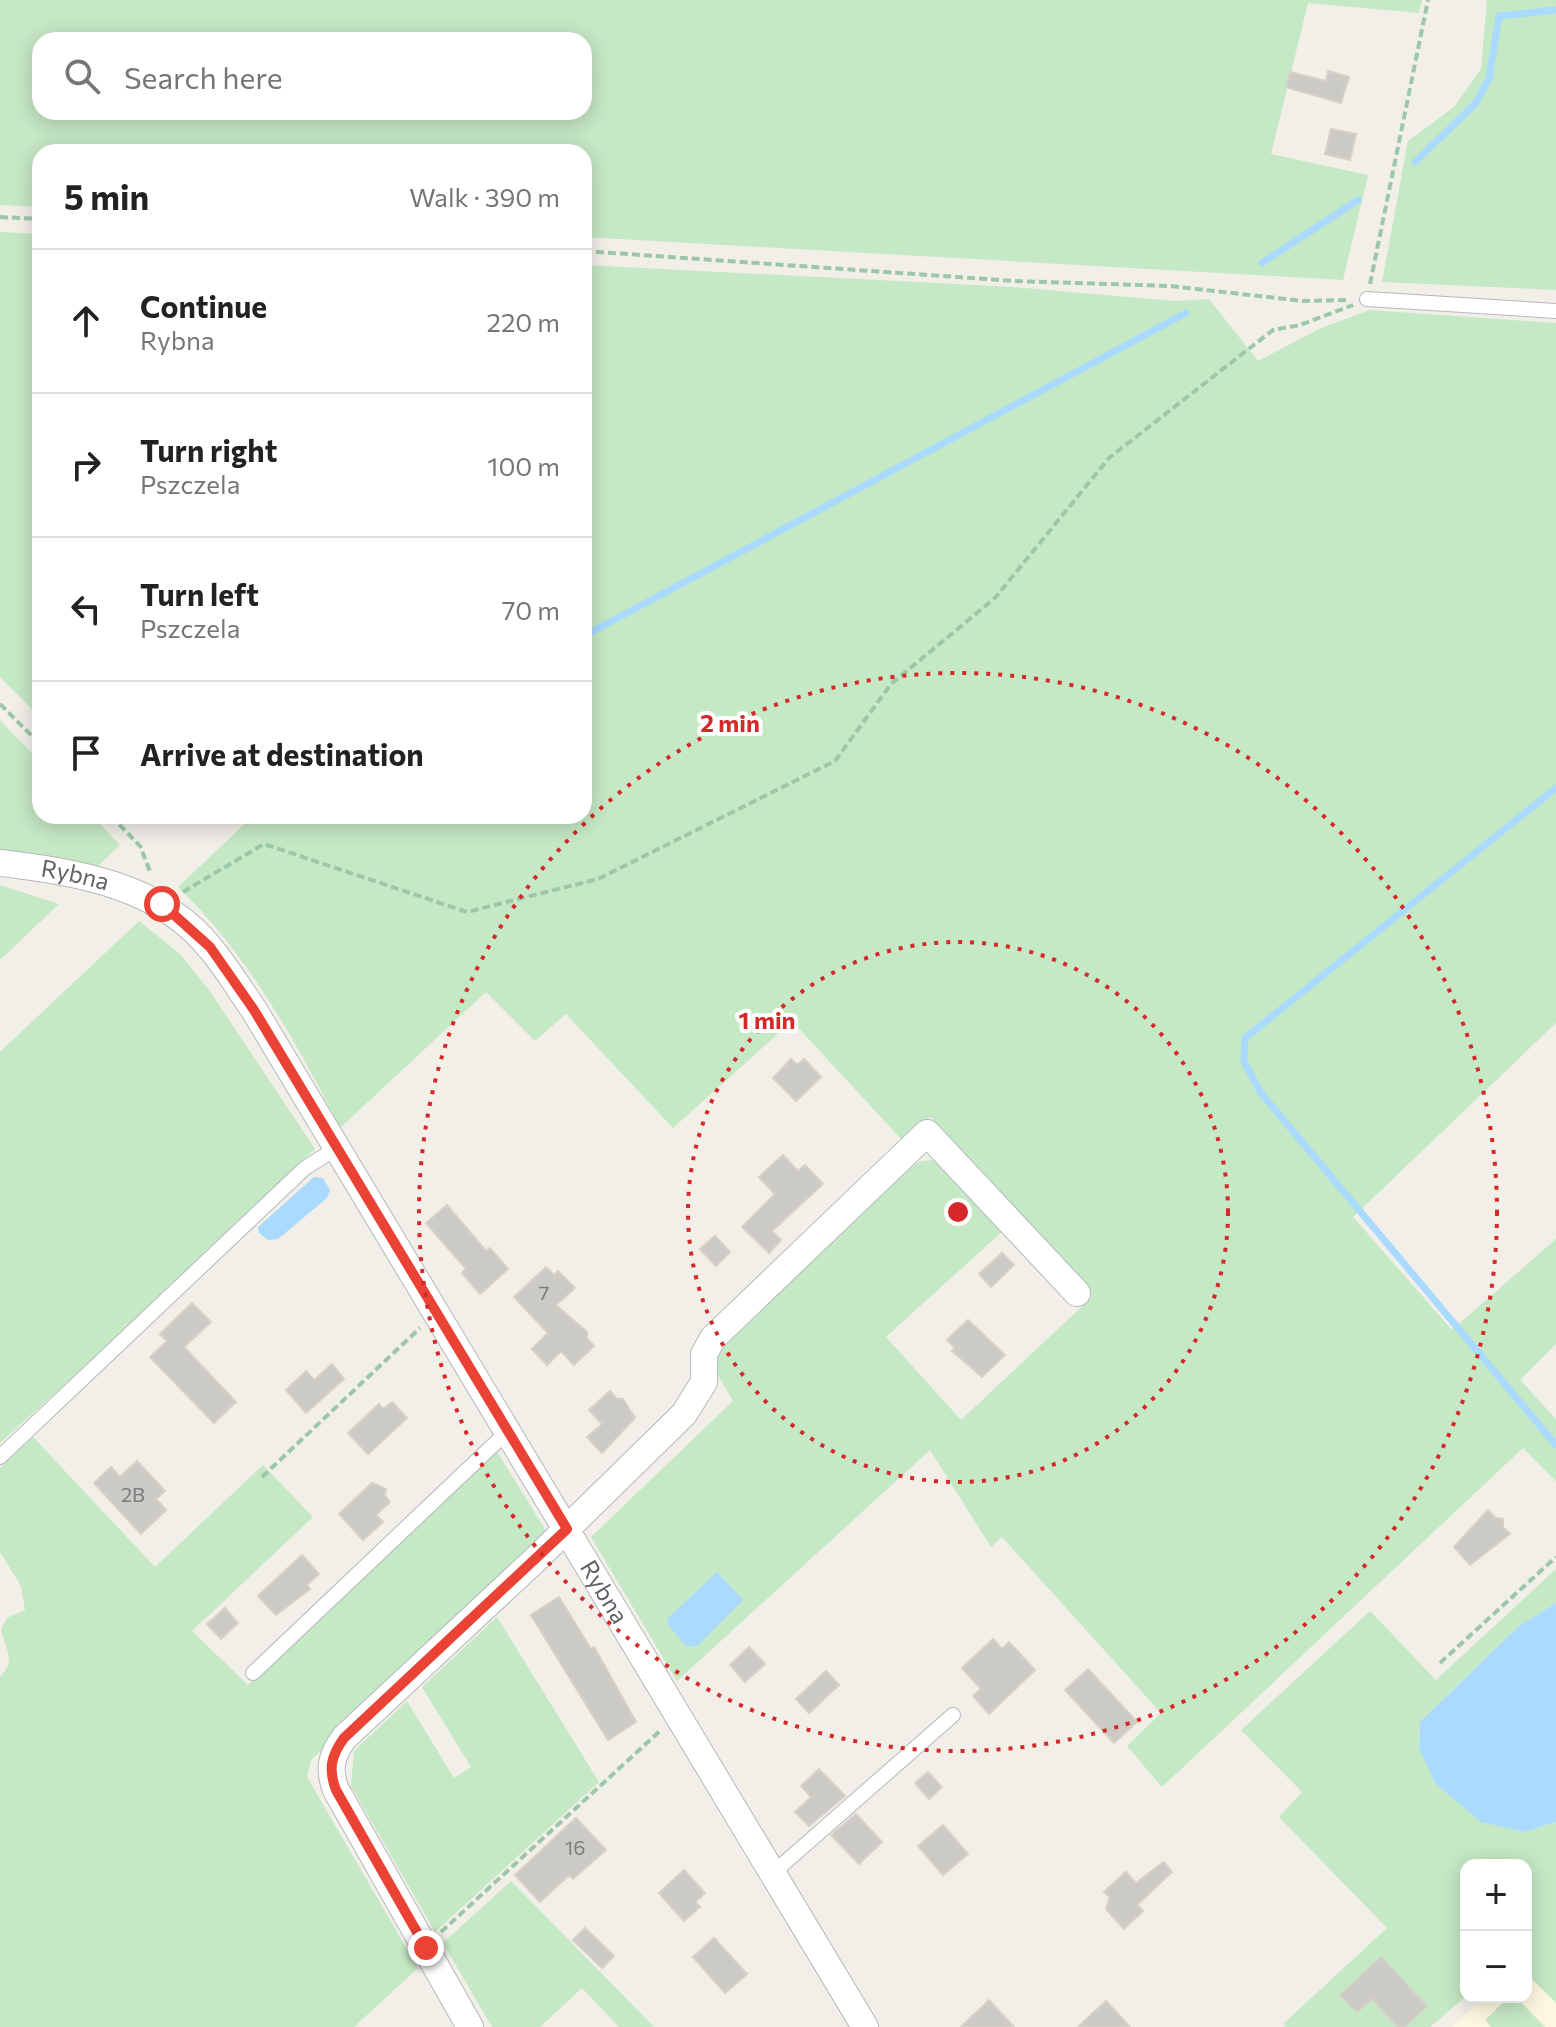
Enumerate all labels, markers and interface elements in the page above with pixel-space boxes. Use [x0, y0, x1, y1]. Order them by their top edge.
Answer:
search box [32, 32, 592, 120]
icon: search [60, 54, 104, 98]
text: Search here [124, 58, 283, 95]
text: 5 min [64, 175, 149, 217]
text: Walk · 390 m [409, 181, 560, 212]
text: Continue [140, 287, 267, 324]
icon: ahead [64, 299, 108, 343]
text: 220 m [487, 306, 560, 337]
text: Rybna [140, 324, 215, 355]
text: Turn right [140, 431, 277, 468]
icon: right [64, 443, 108, 487]
text: 100 m [487, 450, 560, 481]
text: Pszczela [140, 468, 240, 499]
text: Turn left [140, 575, 259, 612]
icon: left [64, 587, 108, 631]
text: 70 m [502, 594, 560, 625]
text: Pszczela [140, 612, 240, 643]
text: 2 min [700, 708, 760, 737]
icon: arrive [64, 731, 108, 775]
text: Arrive at destination [140, 735, 424, 772]
street label: Rybna [39, 853, 113, 896]
route start [144, 886, 180, 922]
text: 1 min [739, 1005, 795, 1034]
centre of rings [944, 1198, 972, 1226]
house number: 7 [539, 1280, 549, 1304]
house number: 2B [121, 1482, 145, 1506]
street label: Rybna [575, 1554, 635, 1628]
house number: 16 [565, 1835, 585, 1859]
map controls [1460, 1859, 1532, 2003]
button: + [1460, 1859, 1532, 1931]
route end [408, 1930, 444, 1966]
button: − [1460, 1931, 1532, 2003]

